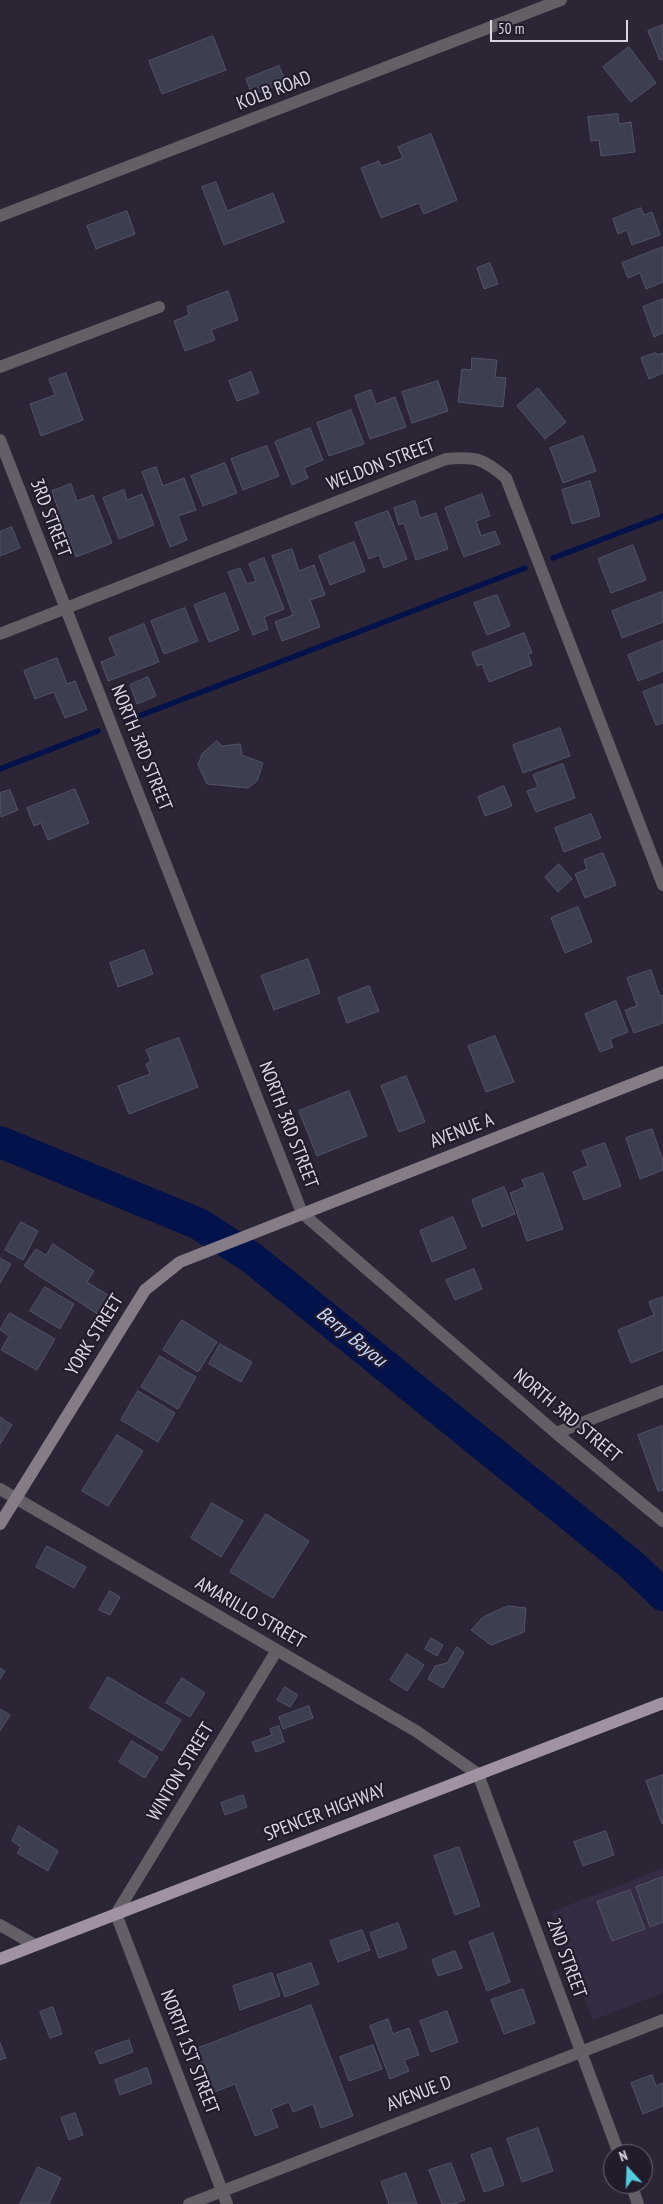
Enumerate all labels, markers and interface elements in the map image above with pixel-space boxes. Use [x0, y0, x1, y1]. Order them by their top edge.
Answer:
scale bar [493, 10, 630, 42]
text: 50 m [498, 19, 524, 38]
street label: KOLB ROAD [234, 66, 314, 116]
street label: WELDON STREET [324, 434, 438, 496]
street label: 3RD STREET [25, 476, 75, 560]
street label: NORTH 3RD STREET [105, 682, 177, 814]
street label: NORTH 3RD STREET [253, 1058, 323, 1192]
street label: AVENUE A [427, 1108, 497, 1154]
street label: YORK STREET [61, 1290, 129, 1380]
water label: Berry Bayou [311, 1302, 391, 1372]
street label: NORTH 3RD STREET [508, 1364, 626, 1468]
street label: AMARILLO STREET [191, 1572, 309, 1654]
street label: WINTON STREET [143, 1719, 219, 1825]
street label: SPENCER HIGHWAY [261, 1779, 389, 1847]
street label: 2ND STREET [541, 1915, 591, 2001]
street label: NORTH 1ST STREET [155, 1987, 223, 2117]
street label: AVENUE D [383, 2071, 455, 2117]
north arrow [603, 2144, 653, 2194]
text: N [617, 2146, 630, 2166]

